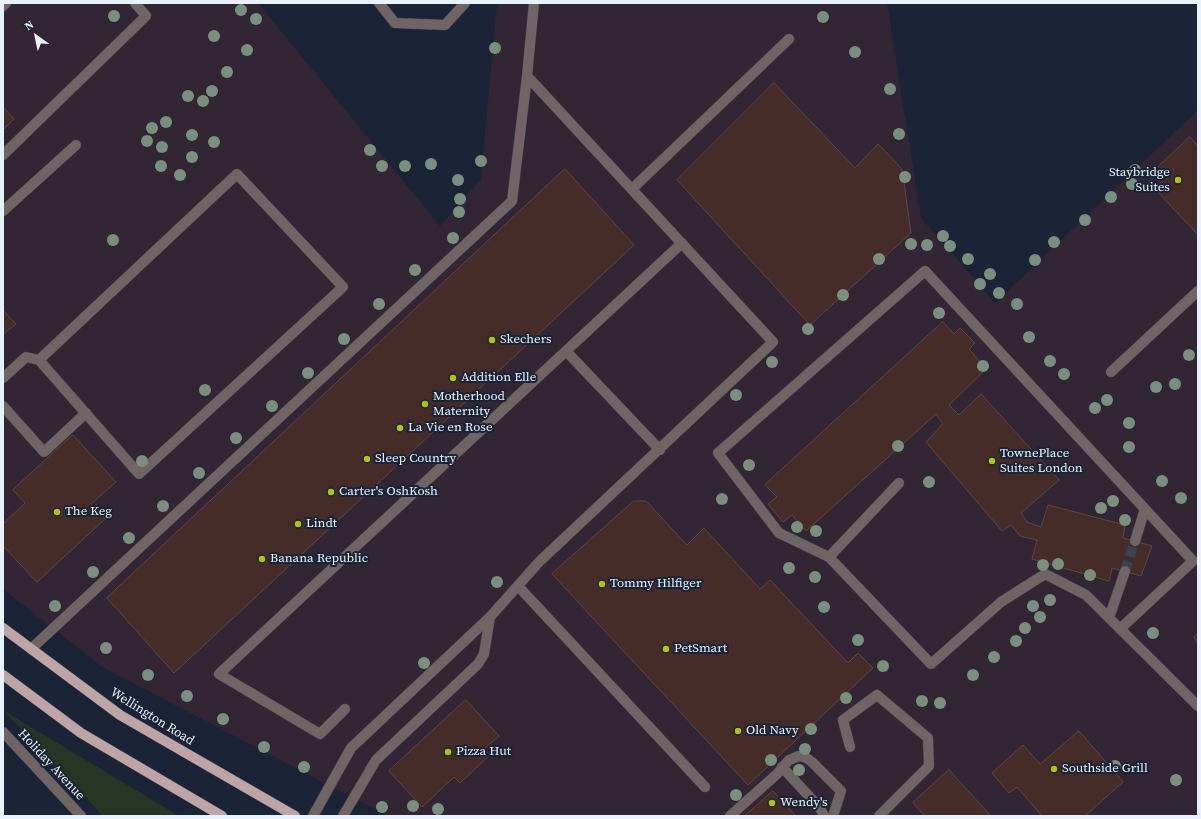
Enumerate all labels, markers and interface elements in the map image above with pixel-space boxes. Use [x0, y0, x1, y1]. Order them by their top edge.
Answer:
north arrow [16, 16, 56, 56]
text: N [22, 17, 37, 34]
place label: Staybridge Suites [1109, 165, 1170, 196]
marker: Staybridge Suites [1173, 175, 1183, 185]
place label: Skechers [500, 332, 552, 348]
marker: Skechers [487, 335, 497, 345]
place label: Addition Elle [461, 370, 536, 386]
marker: Addition Elle [448, 373, 458, 383]
place label: Motherhood Maternity [433, 389, 505, 420]
marker: Motherhood Maternity [420, 399, 430, 409]
place label: La Vie en Rose [408, 420, 493, 436]
marker: La Vie en Rose [395, 423, 405, 433]
place label: TownePlace Suites London [1000, 446, 1083, 477]
place label: Sleep Country [375, 451, 456, 467]
marker: Sleep Country [362, 454, 372, 464]
marker: TownePlace Suites London [987, 456, 997, 466]
place label: Carter's OshKosh [339, 484, 438, 500]
marker: Carter's OshKosh [326, 487, 336, 497]
place label: The Keg [65, 504, 112, 520]
marker: The Keg [52, 507, 62, 517]
place label: Lindt [306, 516, 337, 532]
marker: Lindt [293, 519, 303, 529]
place label: Banana Republic [270, 551, 368, 567]
marker: Banana Republic [257, 554, 267, 564]
place label: Tommy Hilfiger [610, 576, 701, 592]
marker: Tommy Hilfiger [597, 579, 607, 589]
place label: PetSmart [674, 641, 727, 657]
marker: PetSmart [661, 644, 671, 654]
street label: Wellington Road [107, 685, 197, 749]
place label: Old Navy [746, 723, 799, 739]
street label: Holiday Avenue [14, 726, 88, 804]
marker: Old Navy [733, 726, 743, 736]
place label: Pizza Hut [456, 744, 511, 760]
marker: Pizza Hut [443, 747, 453, 757]
place label: Southside Grill [1062, 761, 1148, 777]
marker: Southside Grill [1049, 764, 1059, 774]
place label: Wendy's [780, 795, 828, 811]
marker: Wendy's [767, 798, 777, 808]

